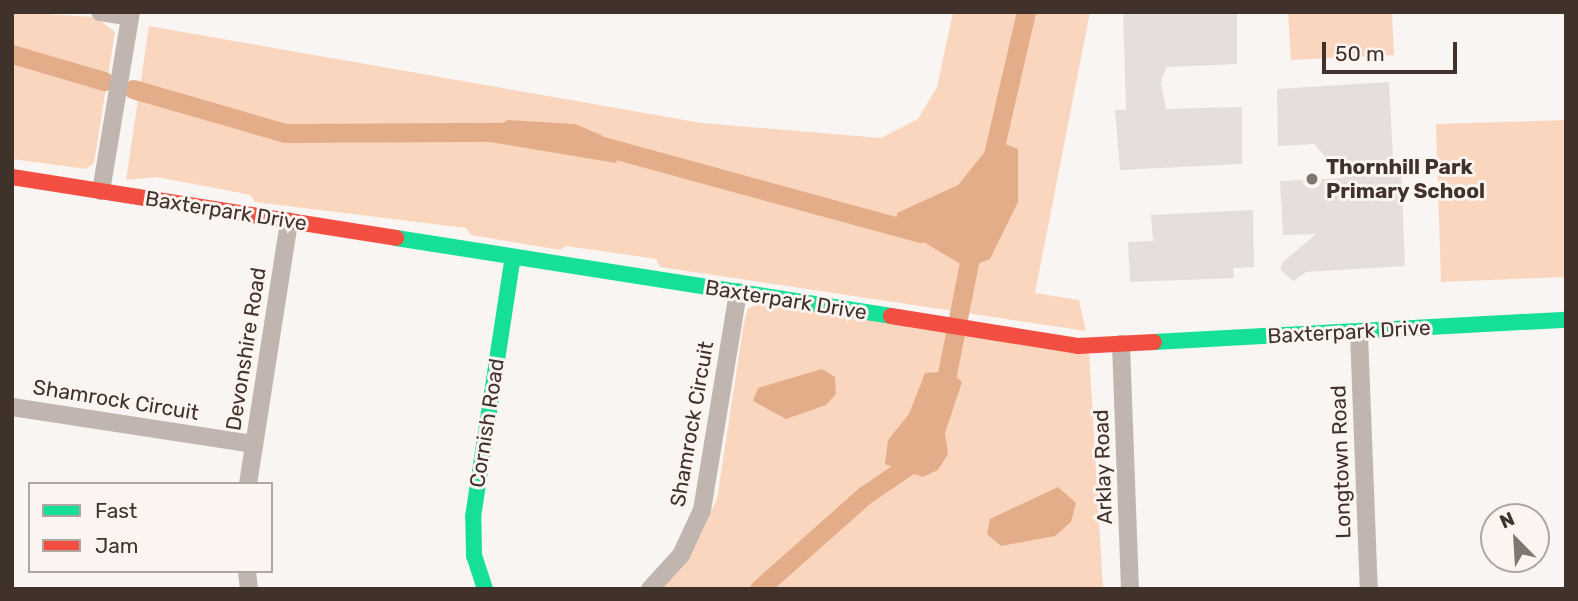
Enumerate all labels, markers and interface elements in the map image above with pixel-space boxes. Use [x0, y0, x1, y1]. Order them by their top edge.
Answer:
scale bar [1326, 28, 1461, 72]
text: 50 m [1335, 41, 1385, 66]
place label: Thornhill Park Primary School [1326, 154, 1486, 204]
marker: Thornhill Park Primary School [1304, 171, 1320, 187]
street label: Baxterpark Drive [143, 186, 309, 236]
street label: Devonshire Road [221, 266, 271, 432]
street label: Baxterpark Drive [703, 275, 869, 325]
street label: Baxterpark Drive [1267, 315, 1431, 349]
street label: Shamrock Circuit [665, 339, 719, 509]
street label: Cornish Road [464, 357, 510, 489]
street label: Shamrock Circuit [31, 374, 201, 426]
street label: Longtown Road [1326, 385, 1356, 539]
street label: Arklay Road [1088, 409, 1118, 525]
legend [28, 482, 273, 573]
text: Fast [95, 498, 137, 523]
north arrow [1480, 503, 1550, 573]
text: N [1496, 507, 1518, 533]
text: Jam [95, 533, 139, 558]

